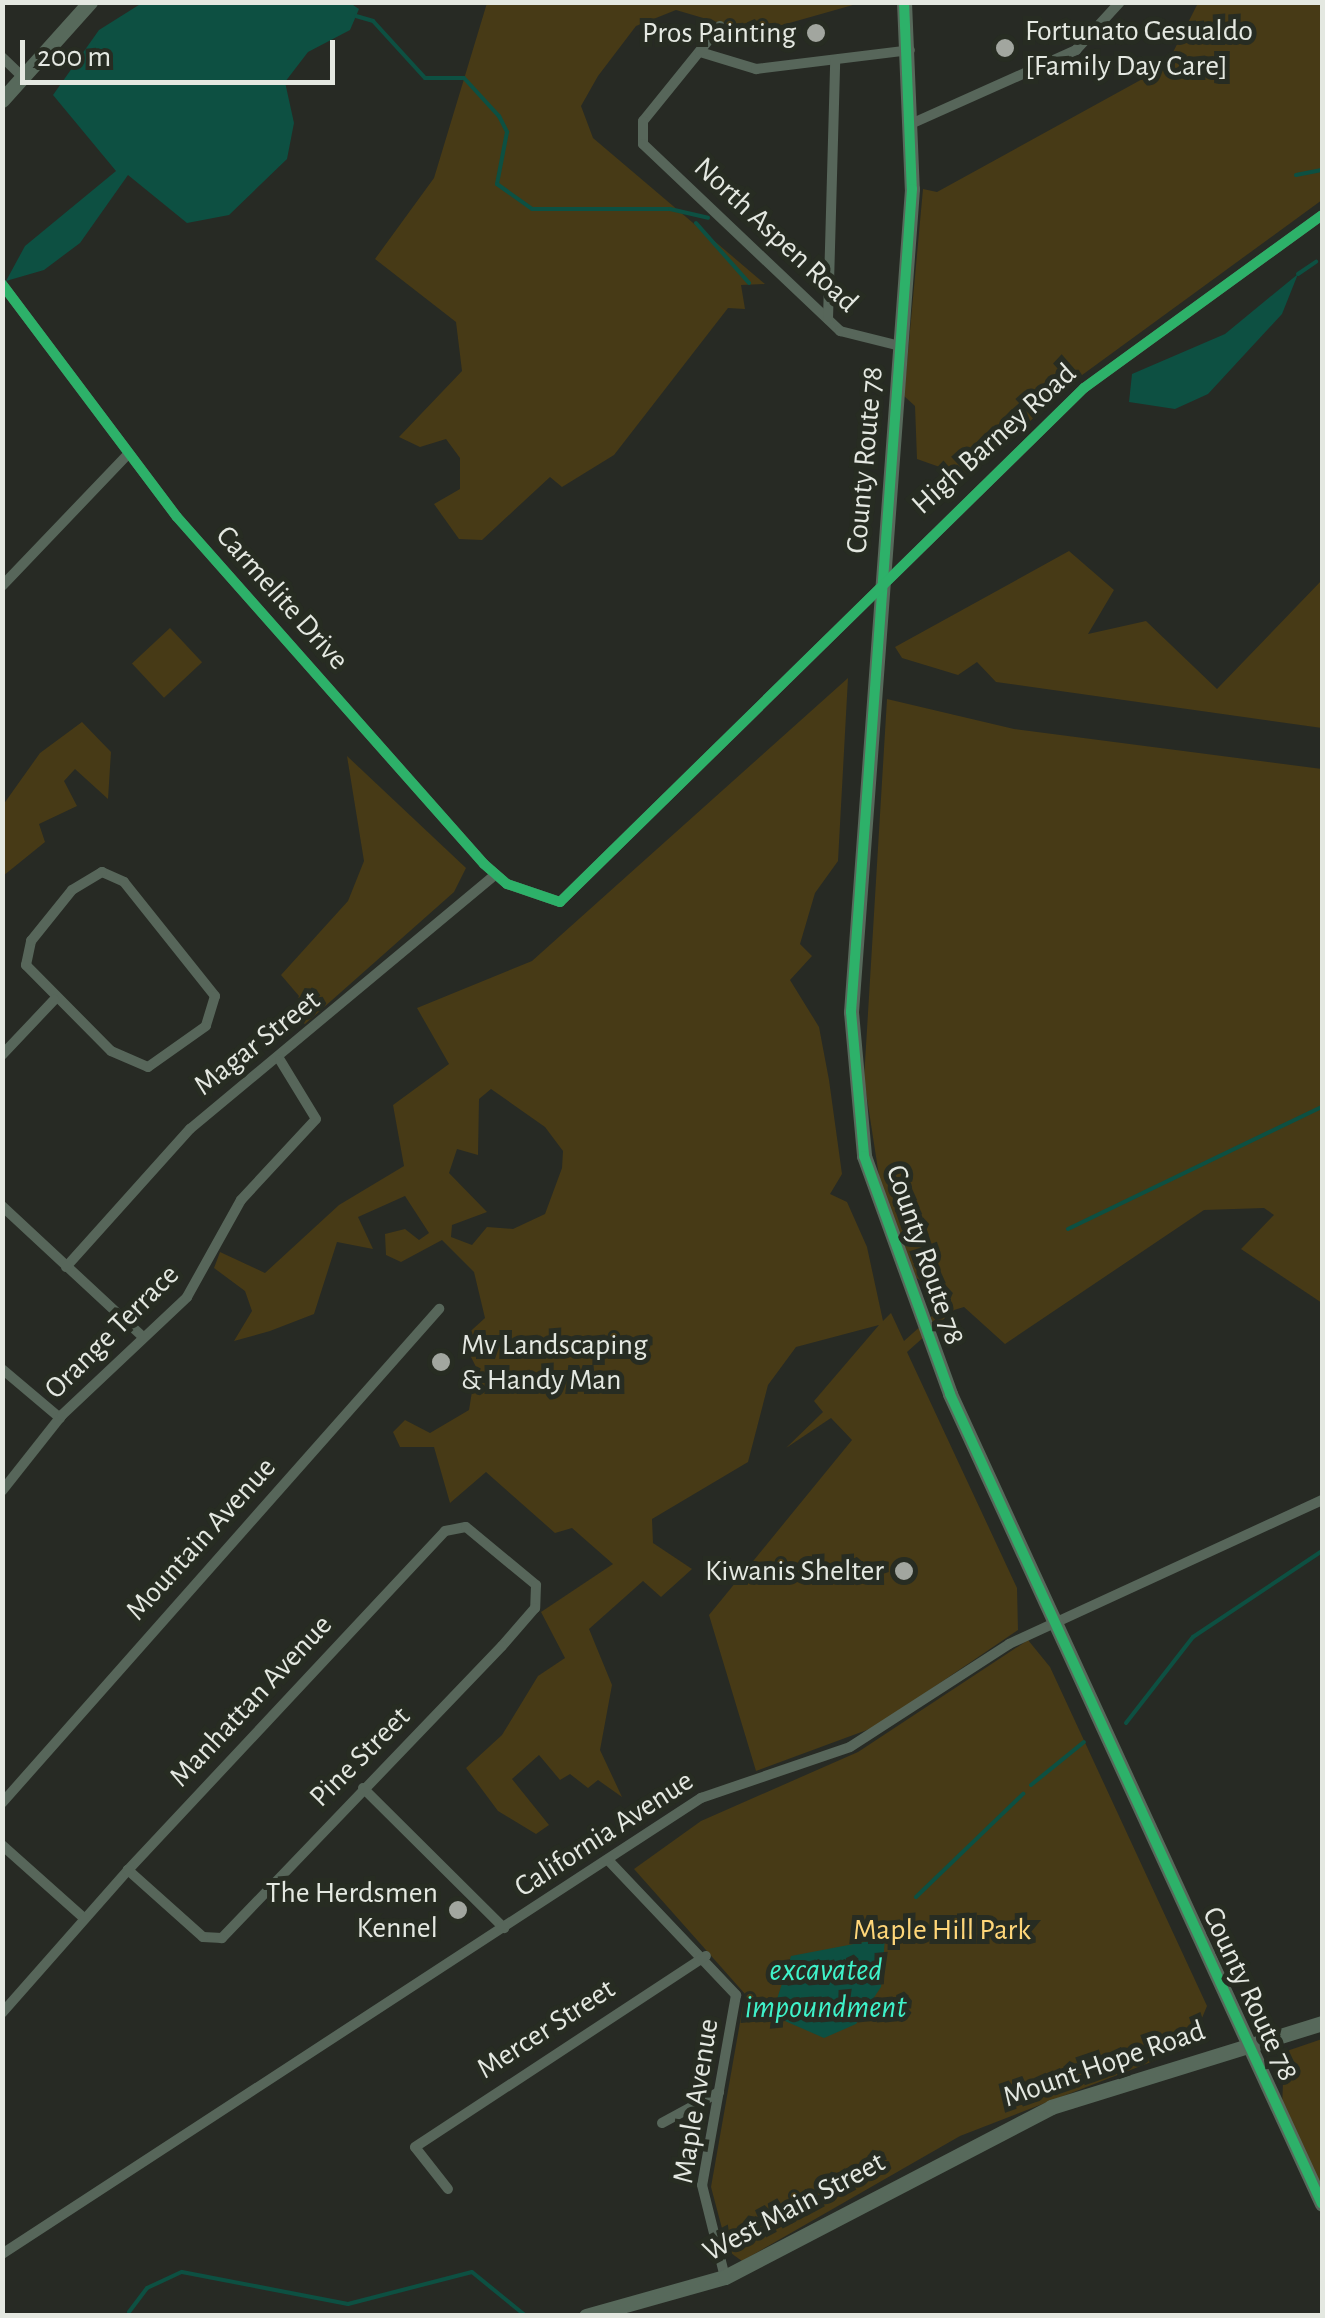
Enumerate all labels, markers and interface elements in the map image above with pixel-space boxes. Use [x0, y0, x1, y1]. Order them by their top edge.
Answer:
place label: Fortunato Gesualdo [Family Day Care] [1025, 13, 1253, 84]
place label: Pros Painting [642, 15, 796, 51]
scale bar [25, 20, 340, 82]
marker: Pros Painting [805, 22, 827, 44]
marker: Fortunato Gesualdo [Family Day Care] [994, 37, 1016, 59]
text: 200 m [37, 42, 111, 72]
street label: North Aspen Road [686, 150, 866, 320]
street label: High Barney Road [904, 356, 1084, 522]
street label: County Route 78 [839, 365, 891, 555]
street label: Carmelite Drive [208, 518, 356, 678]
street label: Magar Street [187, 983, 327, 1103]
street label: County Route 78 [877, 1160, 973, 1350]
street label: Orange Terrace [37, 1257, 187, 1407]
place label: Mv Landscaping & Handy Man [461, 1327, 648, 1398]
marker: Mv Landscaping & Handy Man [430, 1351, 452, 1373]
street label: Mountain Avenue [118, 1450, 284, 1628]
place label: Kiwanis Shelter [705, 1553, 884, 1589]
marker: Kiwanis Shelter [893, 1560, 915, 1582]
street label: Manhattan Avenue [162, 1607, 340, 1795]
street label: Pine Street [302, 1699, 418, 1815]
street label: California Avenue [508, 1763, 700, 1905]
place label: The Herdsmen Kennel [266, 1875, 438, 1946]
marker: The Herdsmen Kennel [447, 1899, 469, 1921]
street label: County Route 78 [1194, 1901, 1306, 2087]
park label: Maple Hill Park [853, 1912, 1031, 1948]
water label: excavated impoundment [745, 1952, 907, 2027]
street label: Mercer Street [470, 1971, 622, 2087]
street label: Mount Hope Road [998, 2013, 1210, 2115]
street label: Maple Avenue [665, 2016, 727, 2186]
street label: West Main Street [697, 2144, 891, 2270]

